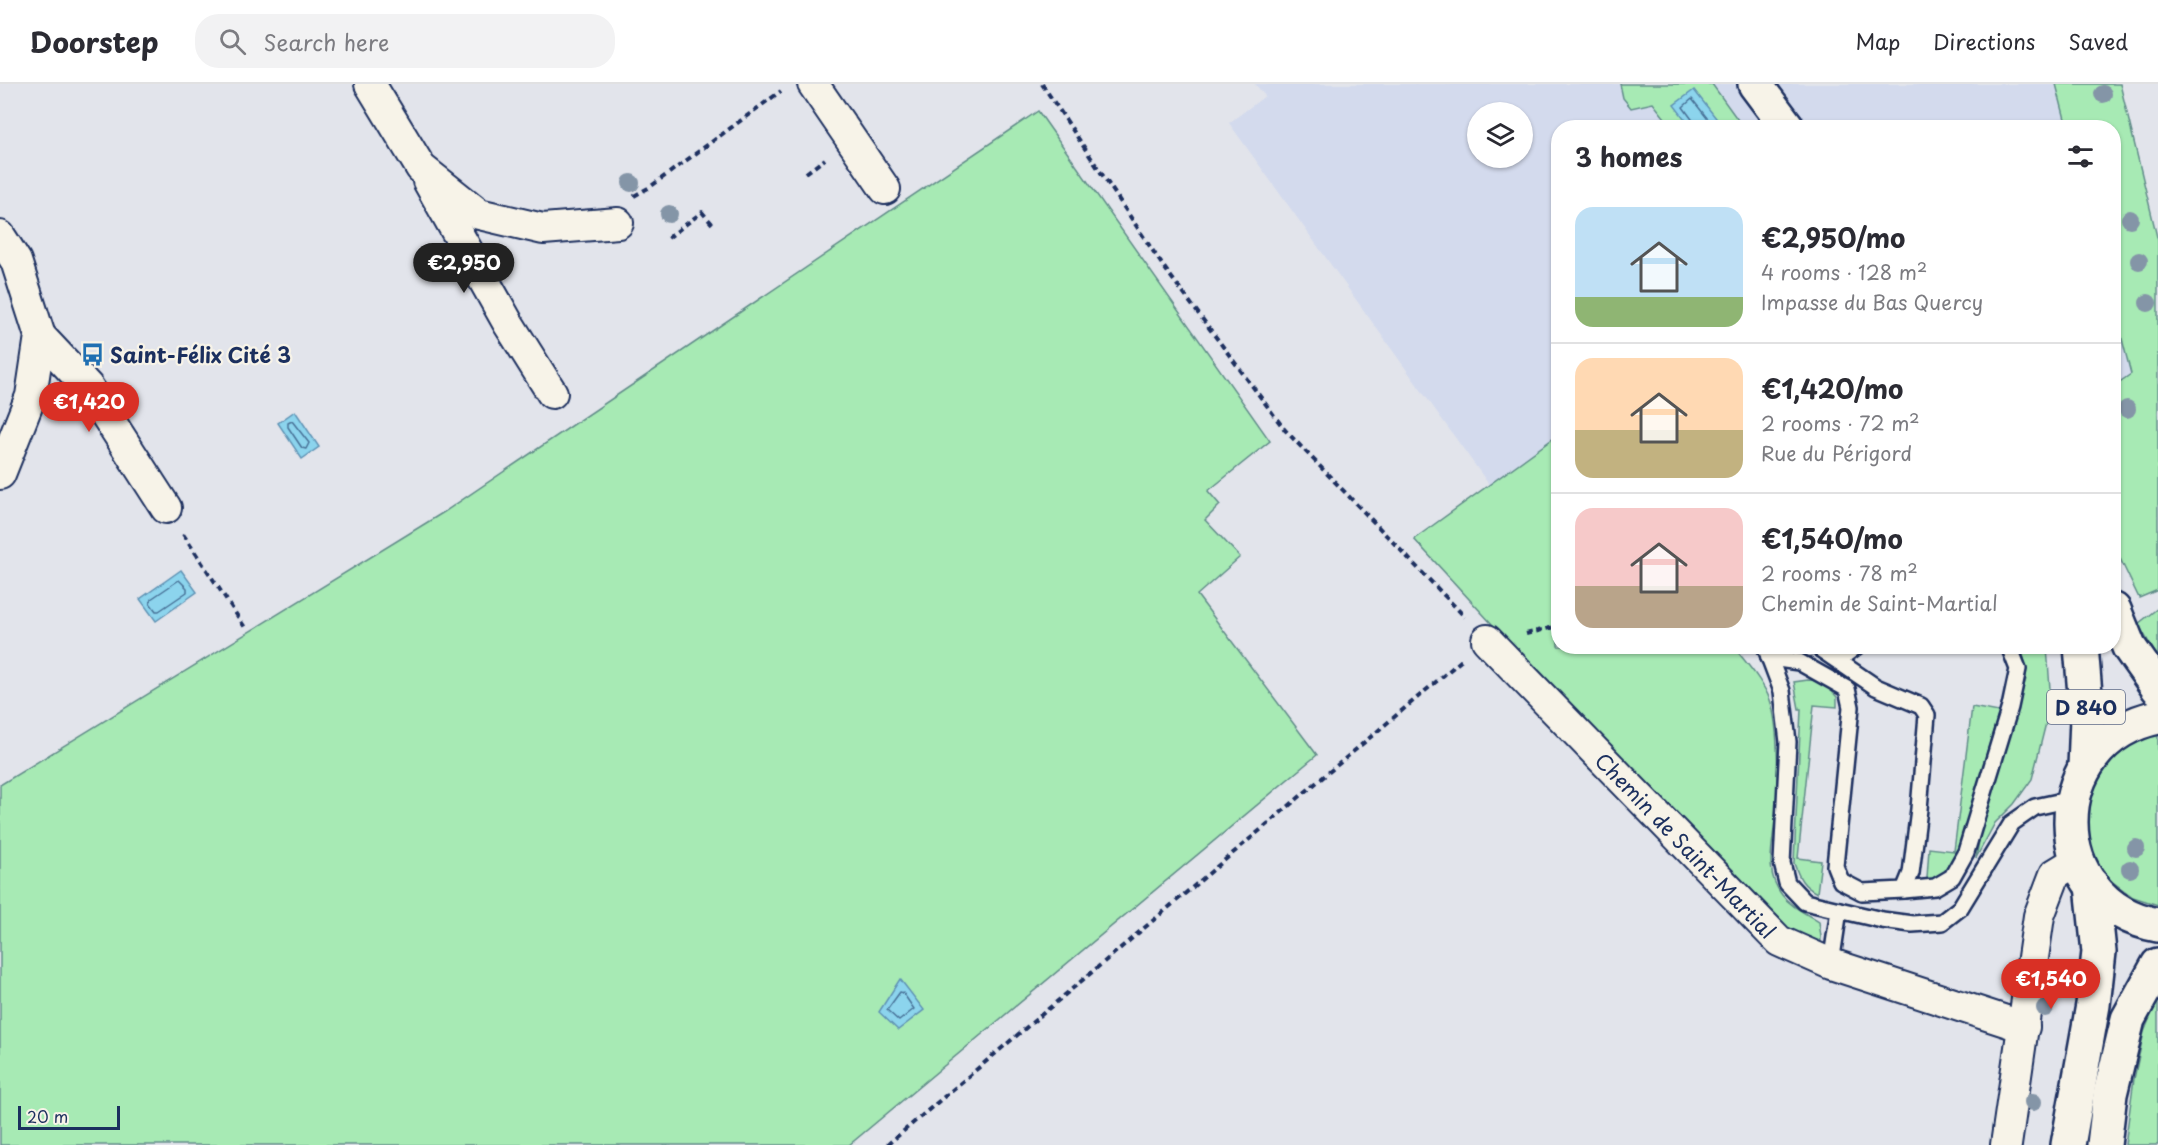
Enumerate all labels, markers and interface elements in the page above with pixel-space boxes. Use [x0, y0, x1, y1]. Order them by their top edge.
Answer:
search box [195, 14, 615, 68]
text: Doorstep [30, 20, 159, 63]
icon: search [216, 25, 249, 58]
text: Search here [264, 25, 389, 58]
text: Map [1855, 25, 1900, 57]
text: Directions [1933, 25, 2035, 57]
text: Saved [2068, 25, 2128, 57]
map controls [1467, 102, 1533, 168]
button: layers [1467, 102, 1533, 168]
text: 3 homes [1575, 137, 1682, 176]
icon: filters [2064, 140, 2097, 173]
text: €2,950/mo [1761, 218, 1905, 257]
icon: home [1623, 231, 1695, 303]
pin: €2,950 [415, 243, 513, 294]
text: €2,950 [427, 247, 501, 277]
text: 4 rooms · 128 m² [1761, 257, 1927, 287]
text: Impasse du Bas Quercy [1761, 287, 1983, 317]
place label: Saint-Félix Cité 3 [110, 338, 291, 370]
bus stop icon: Saint-Félix Cité 3 [79, 341, 105, 367]
text: €1,420/mo [1761, 369, 1903, 408]
pin: €1,420 [40, 382, 138, 433]
icon: home [1623, 382, 1695, 454]
text: €1,420 [53, 386, 125, 416]
text: 2 rooms · 72 m² [1761, 408, 1920, 438]
text: Rue du Périgord [1761, 438, 1912, 468]
text: €1,540/mo [1761, 519, 1903, 558]
icon: home [1623, 532, 1695, 604]
text: 2 rooms · 78 m² [1761, 558, 1918, 588]
text: Chemin de Saint-Martial [1761, 588, 1998, 618]
road number: D 840 [2047, 690, 2125, 724]
street label: Chemin de Saint-Martial [1588, 745, 1784, 945]
pin: €1,540 [2002, 959, 2100, 1010]
text: €1,540 [2015, 963, 2087, 993]
scale bar [18, 1103, 120, 1130]
text: 20 m [27, 1104, 68, 1128]

